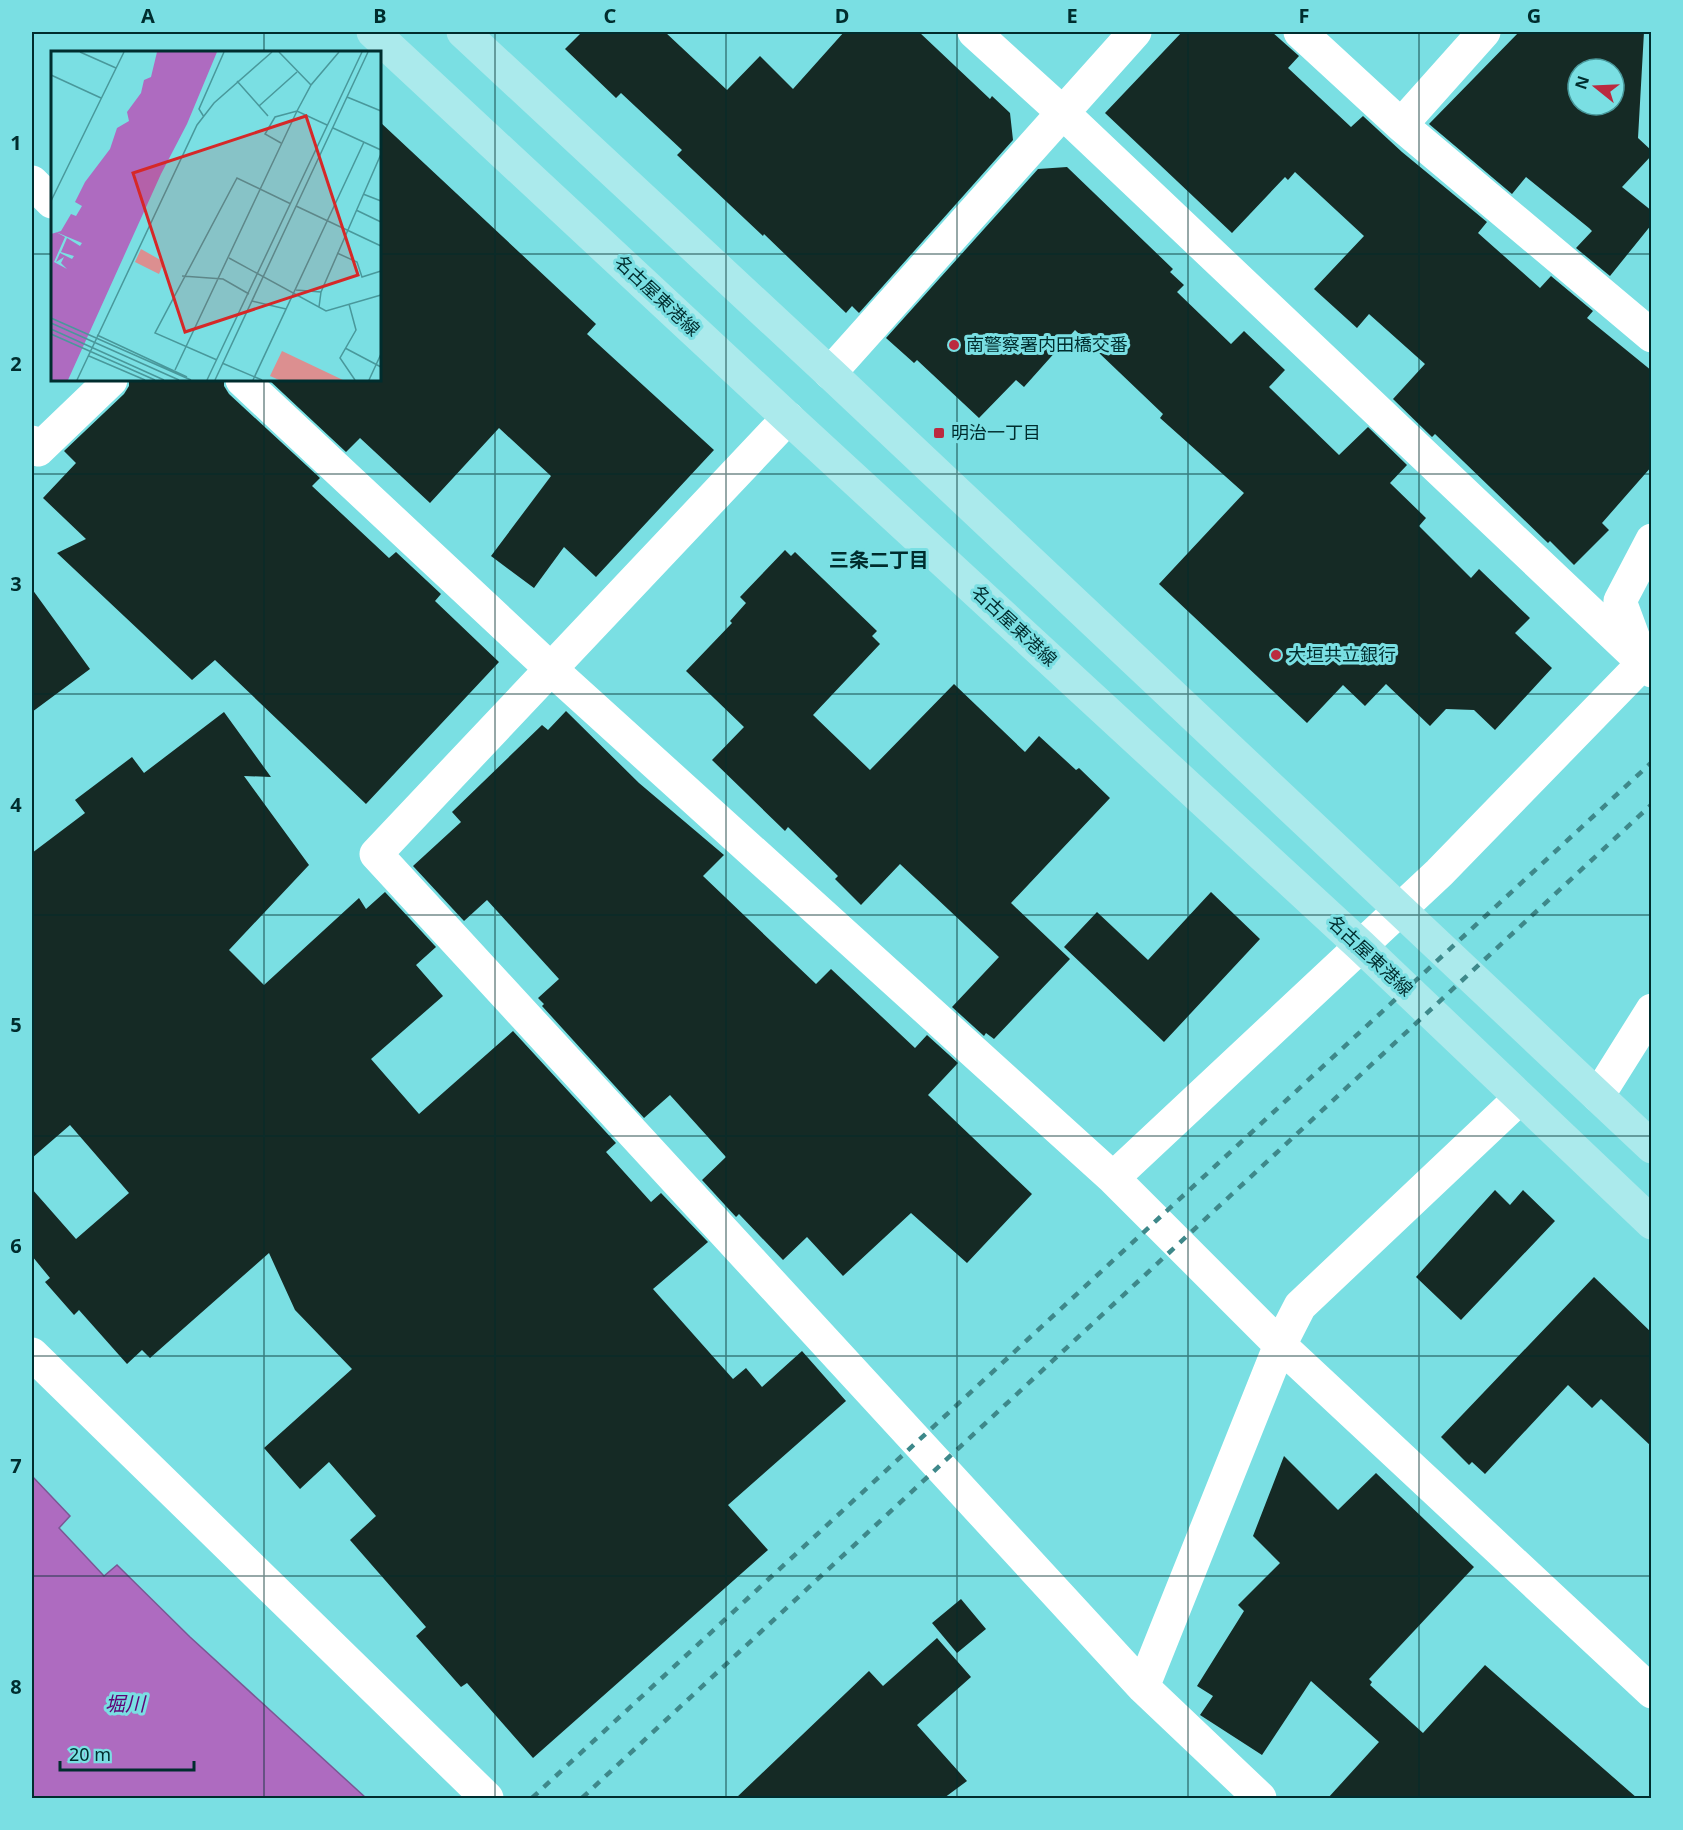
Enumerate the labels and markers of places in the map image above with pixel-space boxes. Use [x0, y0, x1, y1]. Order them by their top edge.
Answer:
place label: 南警察署内田橋交番 [966, 332, 1128, 356]
marker: 南警察署内田橋交番 [947, 338, 961, 352]
place label: 明治一丁目 [951, 420, 1041, 444]
marker: 明治一丁目 [932, 426, 946, 440]
place label: 大垣共立銀行 [1288, 642, 1396, 666]
marker: 大垣共立銀行 [1269, 648, 1283, 662]

